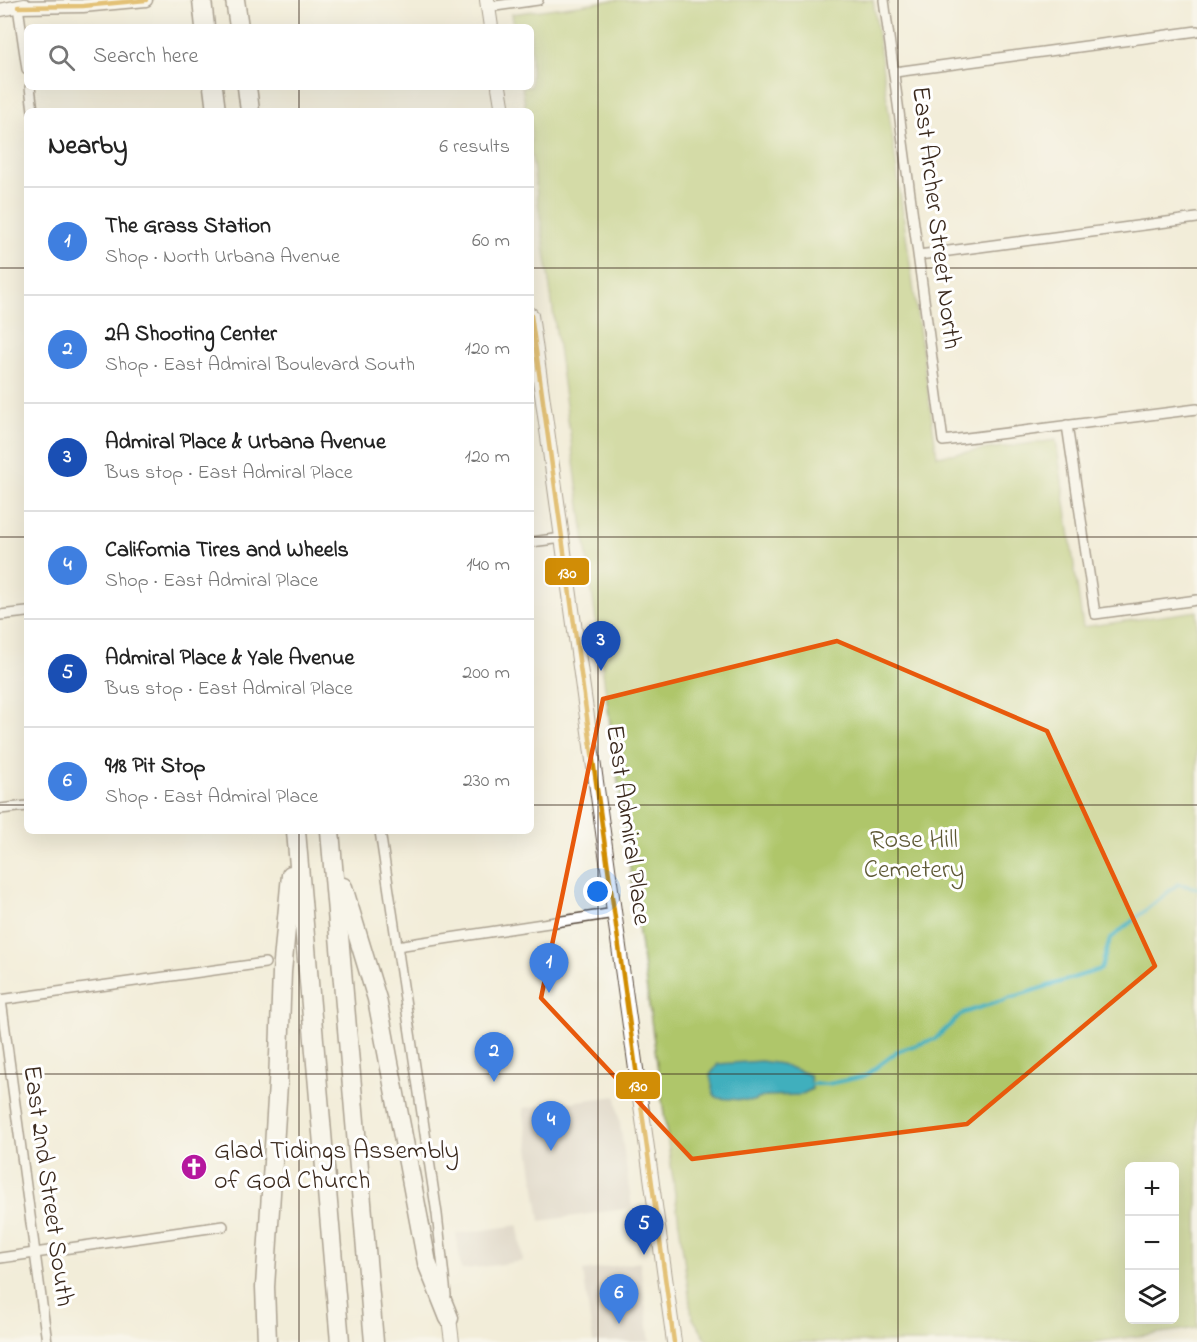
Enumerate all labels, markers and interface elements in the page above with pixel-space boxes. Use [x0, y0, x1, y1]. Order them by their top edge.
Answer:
search box [24, 24, 534, 90]
icon: search [45, 41, 78, 74]
text: Search here [93, 41, 198, 73]
street label: East Archer Street North [900, 84, 970, 352]
text: Nearby [48, 128, 127, 166]
text: 6 results [439, 133, 510, 162]
text: The Grass Station [105, 211, 271, 243]
text: 1 [64, 227, 71, 256]
text: 60 m [472, 227, 510, 256]
text: Shop · North Urbana Avenue [105, 243, 340, 272]
text: 2A Shooting Center [105, 319, 277, 351]
text: 2 [63, 335, 72, 364]
text: 120 m [465, 335, 510, 364]
text: Shop · East Admiral Boulevard South [105, 351, 415, 380]
text: Admiral Place & Urbana Avenue [105, 427, 386, 459]
text: 3 [63, 443, 72, 472]
text: 120 m [465, 443, 510, 472]
text: Bus stop · East Admiral Place [105, 459, 353, 488]
text: California Tires and Wheels [105, 535, 349, 567]
text: 4 [63, 551, 72, 580]
text: 140 m [466, 551, 510, 580]
line badge: 130 [544, 557, 590, 586]
text: 130 [558, 562, 576, 586]
text: Shop · East Admiral Place [105, 567, 318, 596]
pin: 3 [582, 622, 620, 671]
text: Admiral Place & Yale Avenue [105, 643, 354, 675]
text: 5 [62, 659, 73, 688]
text: 200 m [462, 659, 510, 688]
text: Bus stop · East Admiral Place [105, 675, 353, 704]
street label: East Admiral Place [594, 722, 660, 928]
text: 918 Pit Stop [105, 751, 206, 783]
text: 6 [63, 767, 72, 796]
text: 230 m [463, 767, 510, 796]
text: Shop · East Admiral Place [105, 783, 318, 812]
park label: Rose Hill Cemetery [864, 822, 964, 890]
your location [583, 877, 612, 906]
pin: 1 [530, 944, 568, 993]
pin: 2 [474, 1032, 514, 1082]
street label: East 2nd Street South [11, 1063, 83, 1309]
line badge: 130 [615, 1071, 661, 1100]
text: 130 [629, 1075, 647, 1099]
pin: 4 [532, 1102, 570, 1151]
place label: Glad Tidings Assembly of God Church [214, 1133, 459, 1201]
church icon: Glad Tidings Assembly of God Church [179, 1152, 209, 1182]
map controls [1125, 1162, 1179, 1324]
button: + [1125, 1162, 1179, 1216]
pin: 5 [624, 1206, 664, 1255]
button: − [1125, 1216, 1179, 1270]
button: layers [1125, 1270, 1179, 1324]
pin: 6 [600, 1274, 638, 1324]

